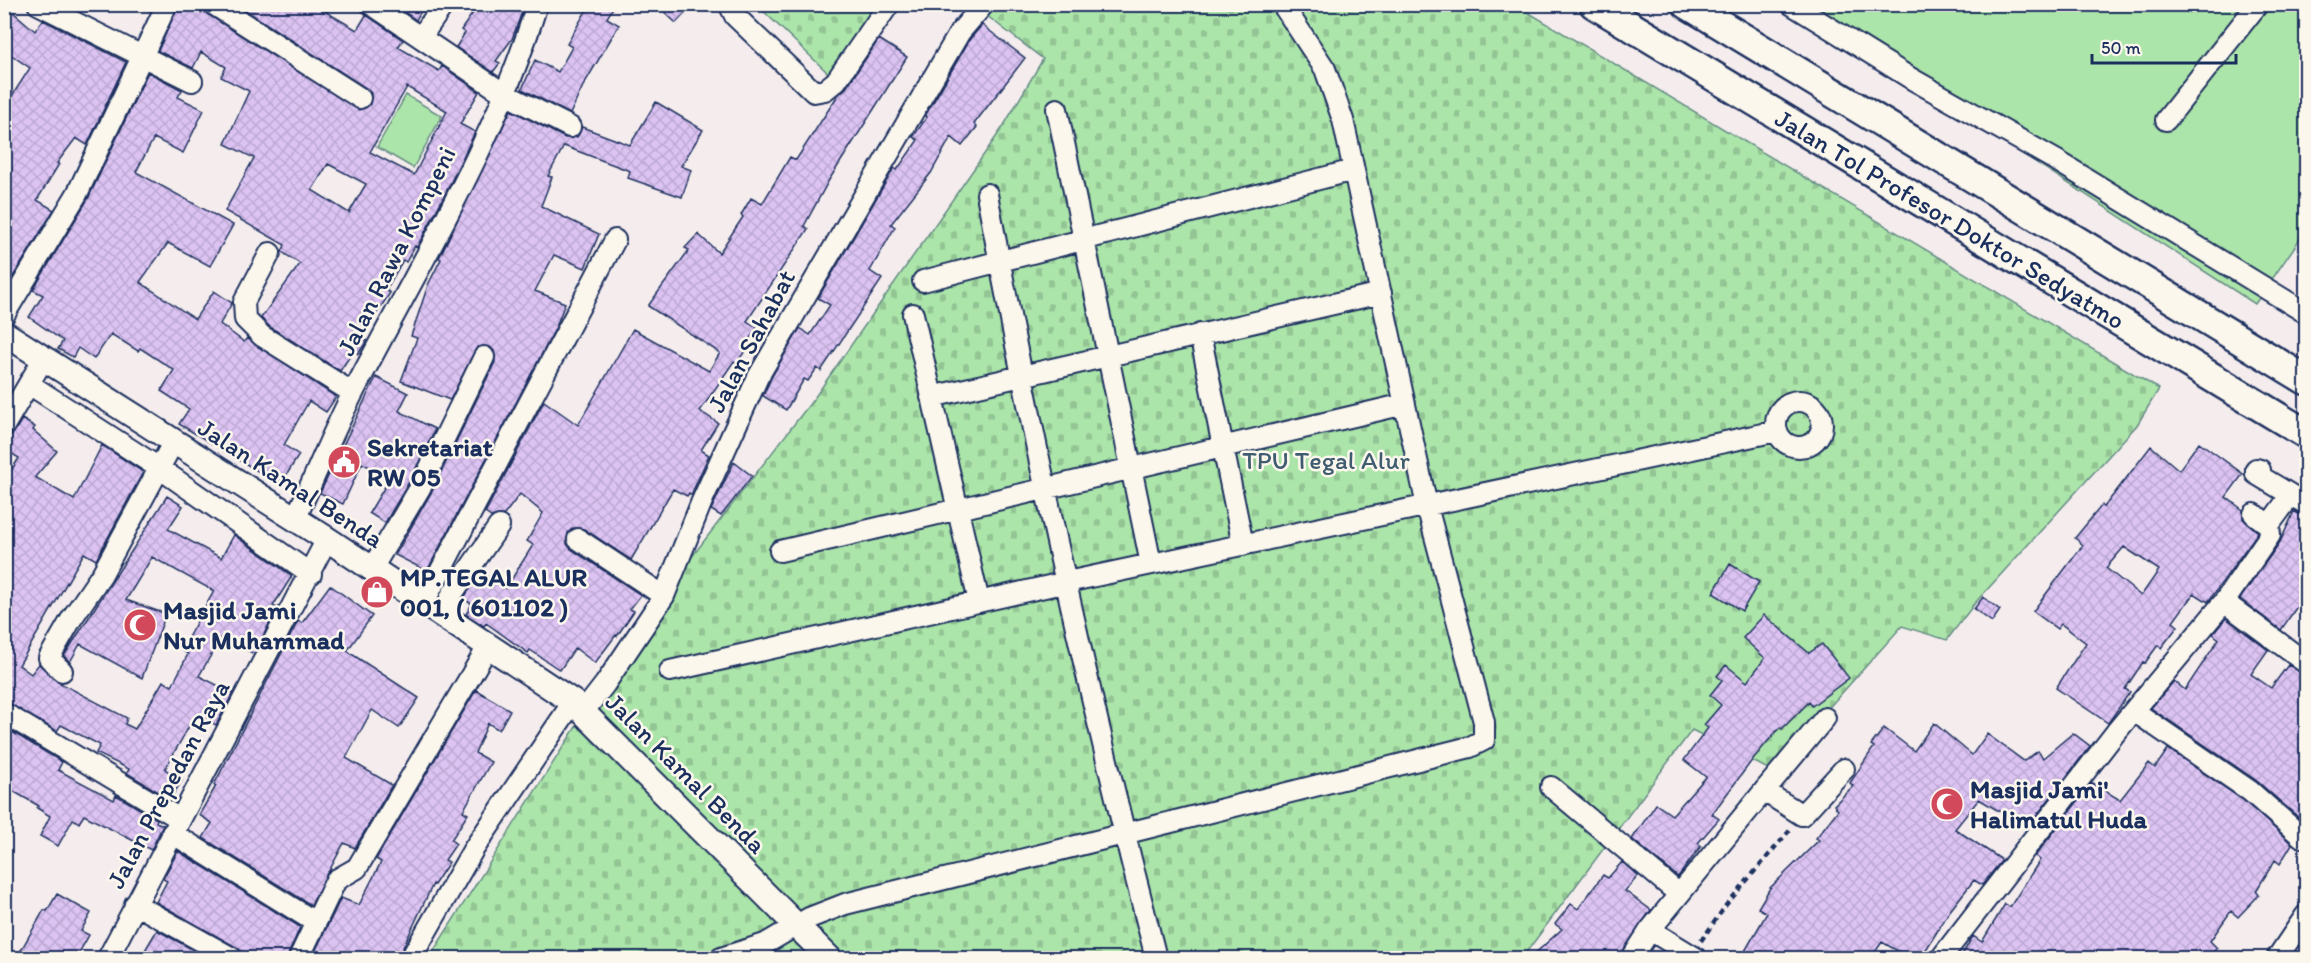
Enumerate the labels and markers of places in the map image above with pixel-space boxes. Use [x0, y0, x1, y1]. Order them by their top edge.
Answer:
place label: Sekretariat RW 05 [367, 431, 493, 493]
public building icon: Sekretariat RW 05 [326, 444, 362, 480]
place label: MP.TEGAL ALUR 001, ( 601102 ) [400, 561, 587, 623]
shop icon: MP.TEGAL ALUR 001, ( 601102 ) [359, 574, 395, 610]
place label: Masjid Jami Nur Muhammad [163, 594, 345, 656]
mosque icon: Masjid Jami Nur Muhammad [122, 607, 158, 643]
place label: Masjid Jami' Halimatul Huda [1970, 773, 2147, 835]
mosque icon: Masjid Jami' Halimatul Huda [1929, 786, 1965, 822]

